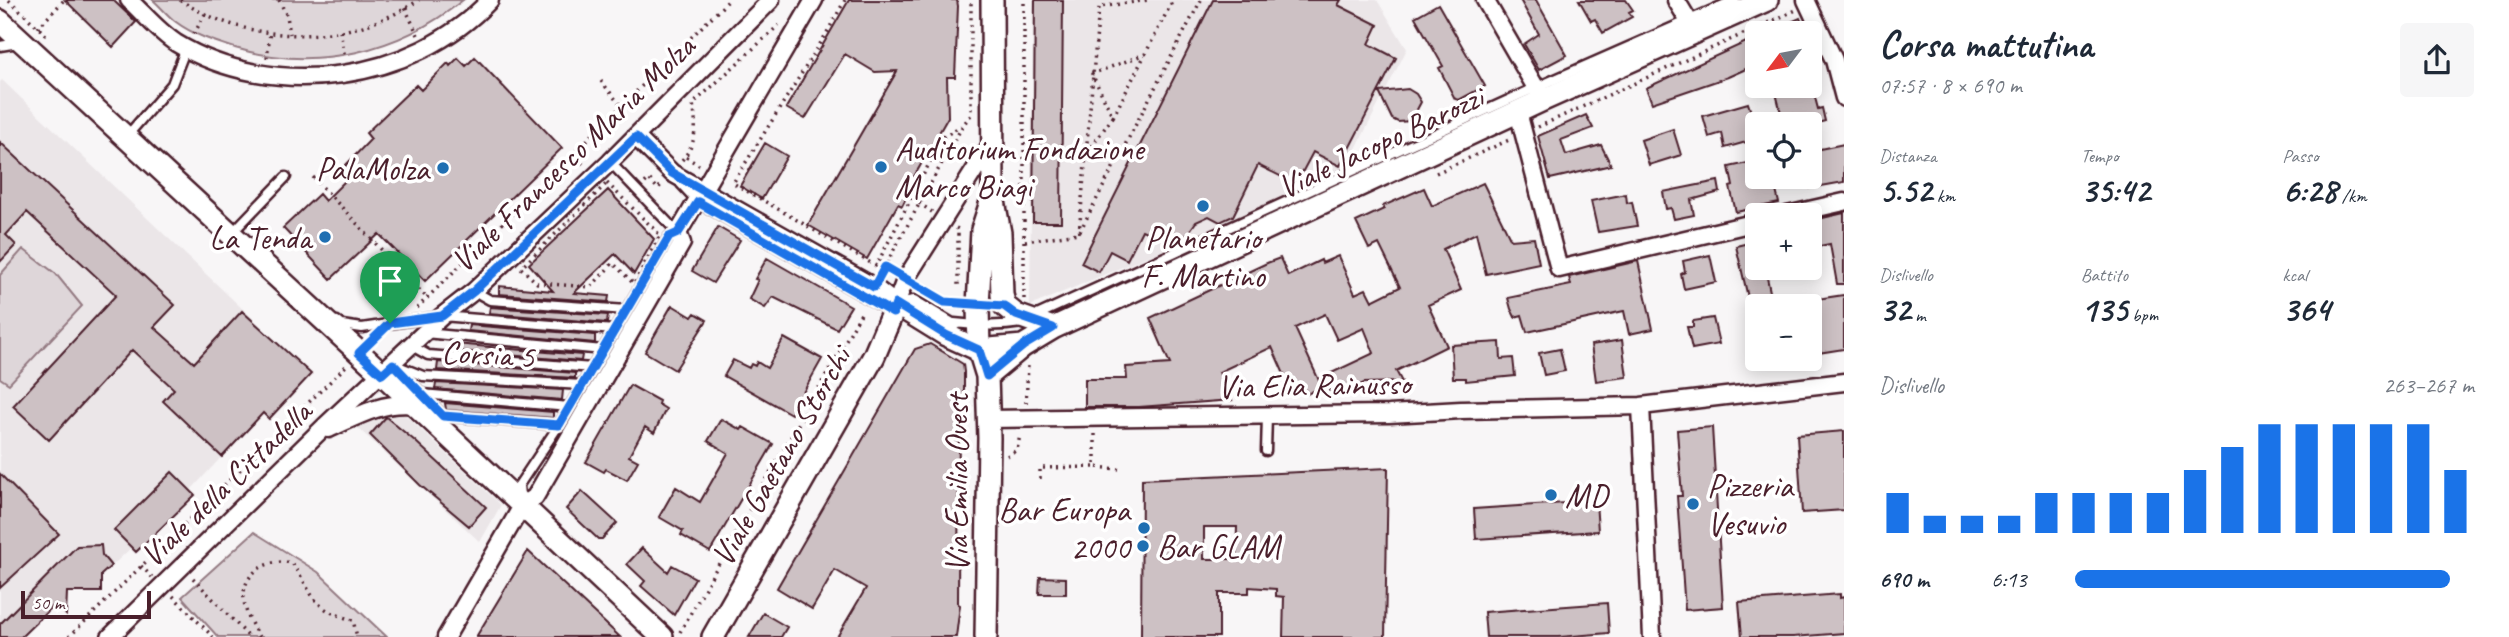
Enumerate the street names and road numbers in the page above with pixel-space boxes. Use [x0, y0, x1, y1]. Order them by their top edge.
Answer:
street label: Viale Francesco Maria Molza [442, 25, 705, 281]
street label: Viale Jacopo Barozzi [1271, 74, 1493, 208]
street label: Corsia 5 [440, 331, 538, 378]
street label: Viale Gaetano Storchi [701, 336, 862, 573]
street label: Via Elia Rainusso [1217, 362, 1414, 408]
street label: Viale della Cittadella [131, 390, 322, 576]
street label: Via Emilia Ovest [936, 391, 978, 572]

